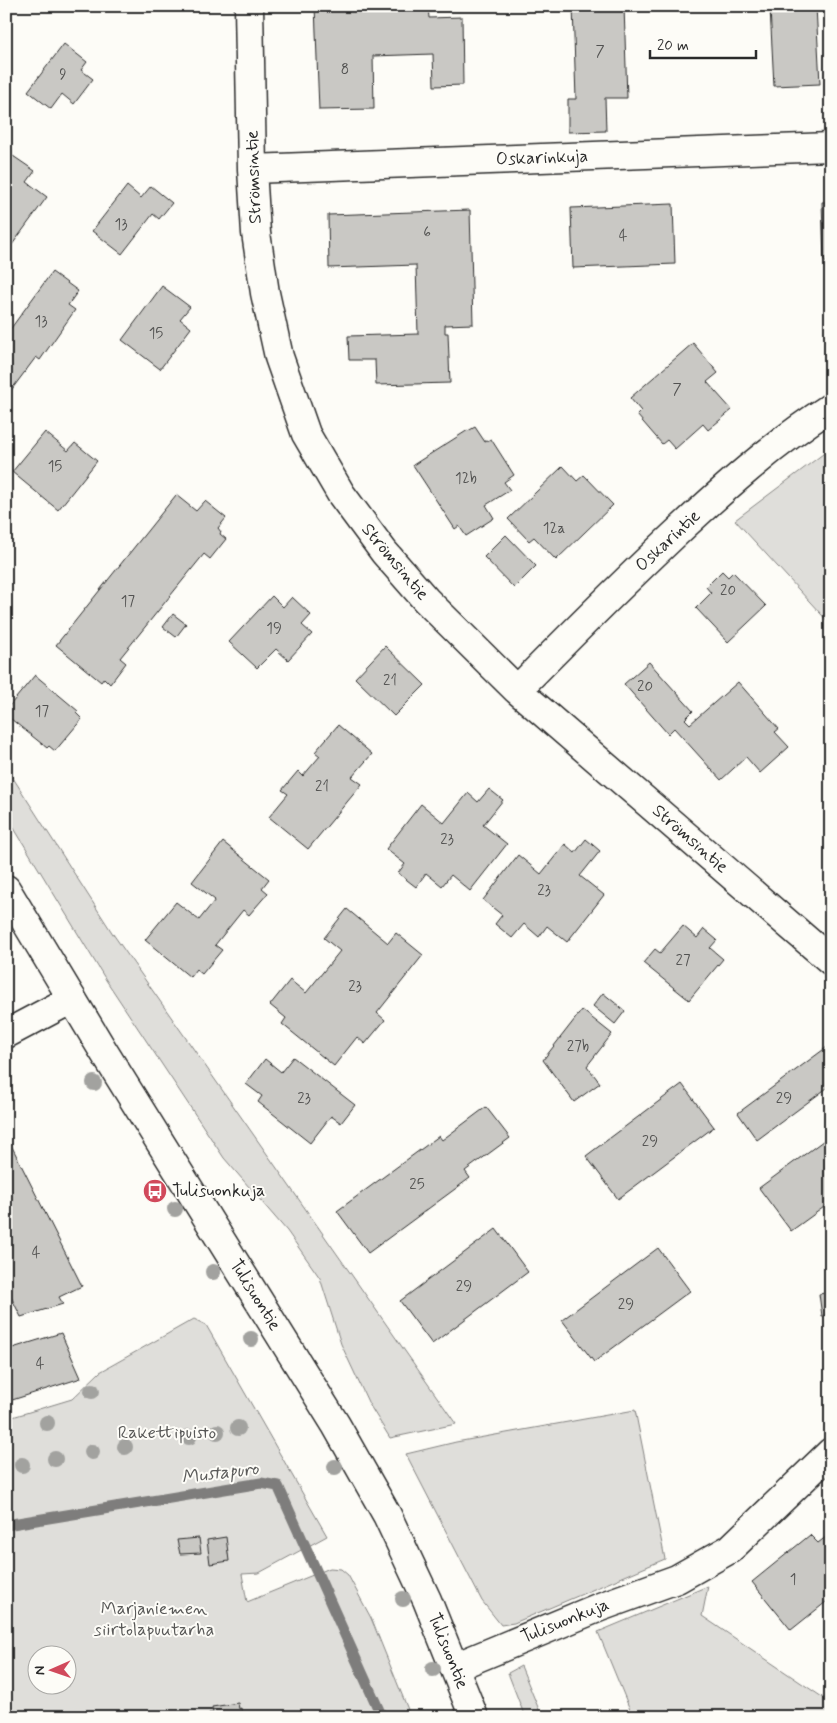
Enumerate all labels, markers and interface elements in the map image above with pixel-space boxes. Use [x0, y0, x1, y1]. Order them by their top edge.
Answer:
scale bar [650, 28, 756, 60]
text: 20 m [657, 36, 689, 56]
house number: 7 [595, 42, 605, 62]
house number: 8 [341, 60, 349, 80]
house number: 9 [59, 65, 67, 85]
street label: Strömsintie [240, 130, 268, 224]
street label: Oskarinkuja [495, 144, 589, 172]
house number: 13 [114, 215, 128, 235]
house number: 6 [423, 223, 431, 243]
house number: 4 [619, 226, 628, 246]
house number: 13 [34, 312, 48, 332]
house number: 15 [149, 324, 163, 344]
house number: 7 [672, 380, 682, 400]
house number: 15 [48, 457, 62, 477]
house number: 12b [455, 469, 477, 489]
street label: Oskarintie [630, 504, 706, 577]
street label: Strömsintie [356, 518, 434, 606]
house number: 12a [543, 519, 565, 539]
house number: 20 [720, 581, 736, 601]
house number: 17 [121, 592, 136, 612]
house number: 19 [266, 619, 282, 639]
house number: 21 [383, 671, 397, 691]
house number: 20 [637, 677, 653, 697]
house number: 17 [35, 702, 50, 722]
house number: 21 [315, 777, 329, 797]
street label: Strömsintie [647, 799, 733, 879]
house number: 23 [440, 830, 454, 850]
house number: 23 [537, 881, 551, 901]
house number: 27 [676, 951, 691, 971]
house number: 23 [348, 977, 362, 997]
house number: 27b [567, 1037, 589, 1057]
house number: 23 [297, 1089, 311, 1109]
house number: 29 [776, 1089, 792, 1109]
house number: 29 [642, 1132, 658, 1152]
house number: 25 [409, 1175, 425, 1195]
bus stop icon: Tulisuonkuja [142, 1178, 168, 1204]
place label: Tulisuonkuja [172, 1179, 265, 1203]
house number: 4 [32, 1243, 41, 1263]
street label: Tulisuontie [224, 1255, 287, 1335]
house number: 29 [456, 1277, 472, 1297]
house number: 29 [618, 1295, 634, 1315]
house number: 4 [36, 1354, 45, 1374]
park label: Rakettipuisto [118, 1421, 216, 1445]
water label: Mustapuro [180, 1456, 261, 1490]
house number: 1 [790, 1570, 796, 1590]
street label: Tulisuonkuja [517, 1592, 613, 1650]
park label: Marjaniemen siirtolapuutarha [94, 1597, 214, 1642]
street label: Tulisuontie [422, 1609, 474, 1693]
north arrow [28, 1646, 78, 1696]
text: N [31, 1665, 49, 1675]

